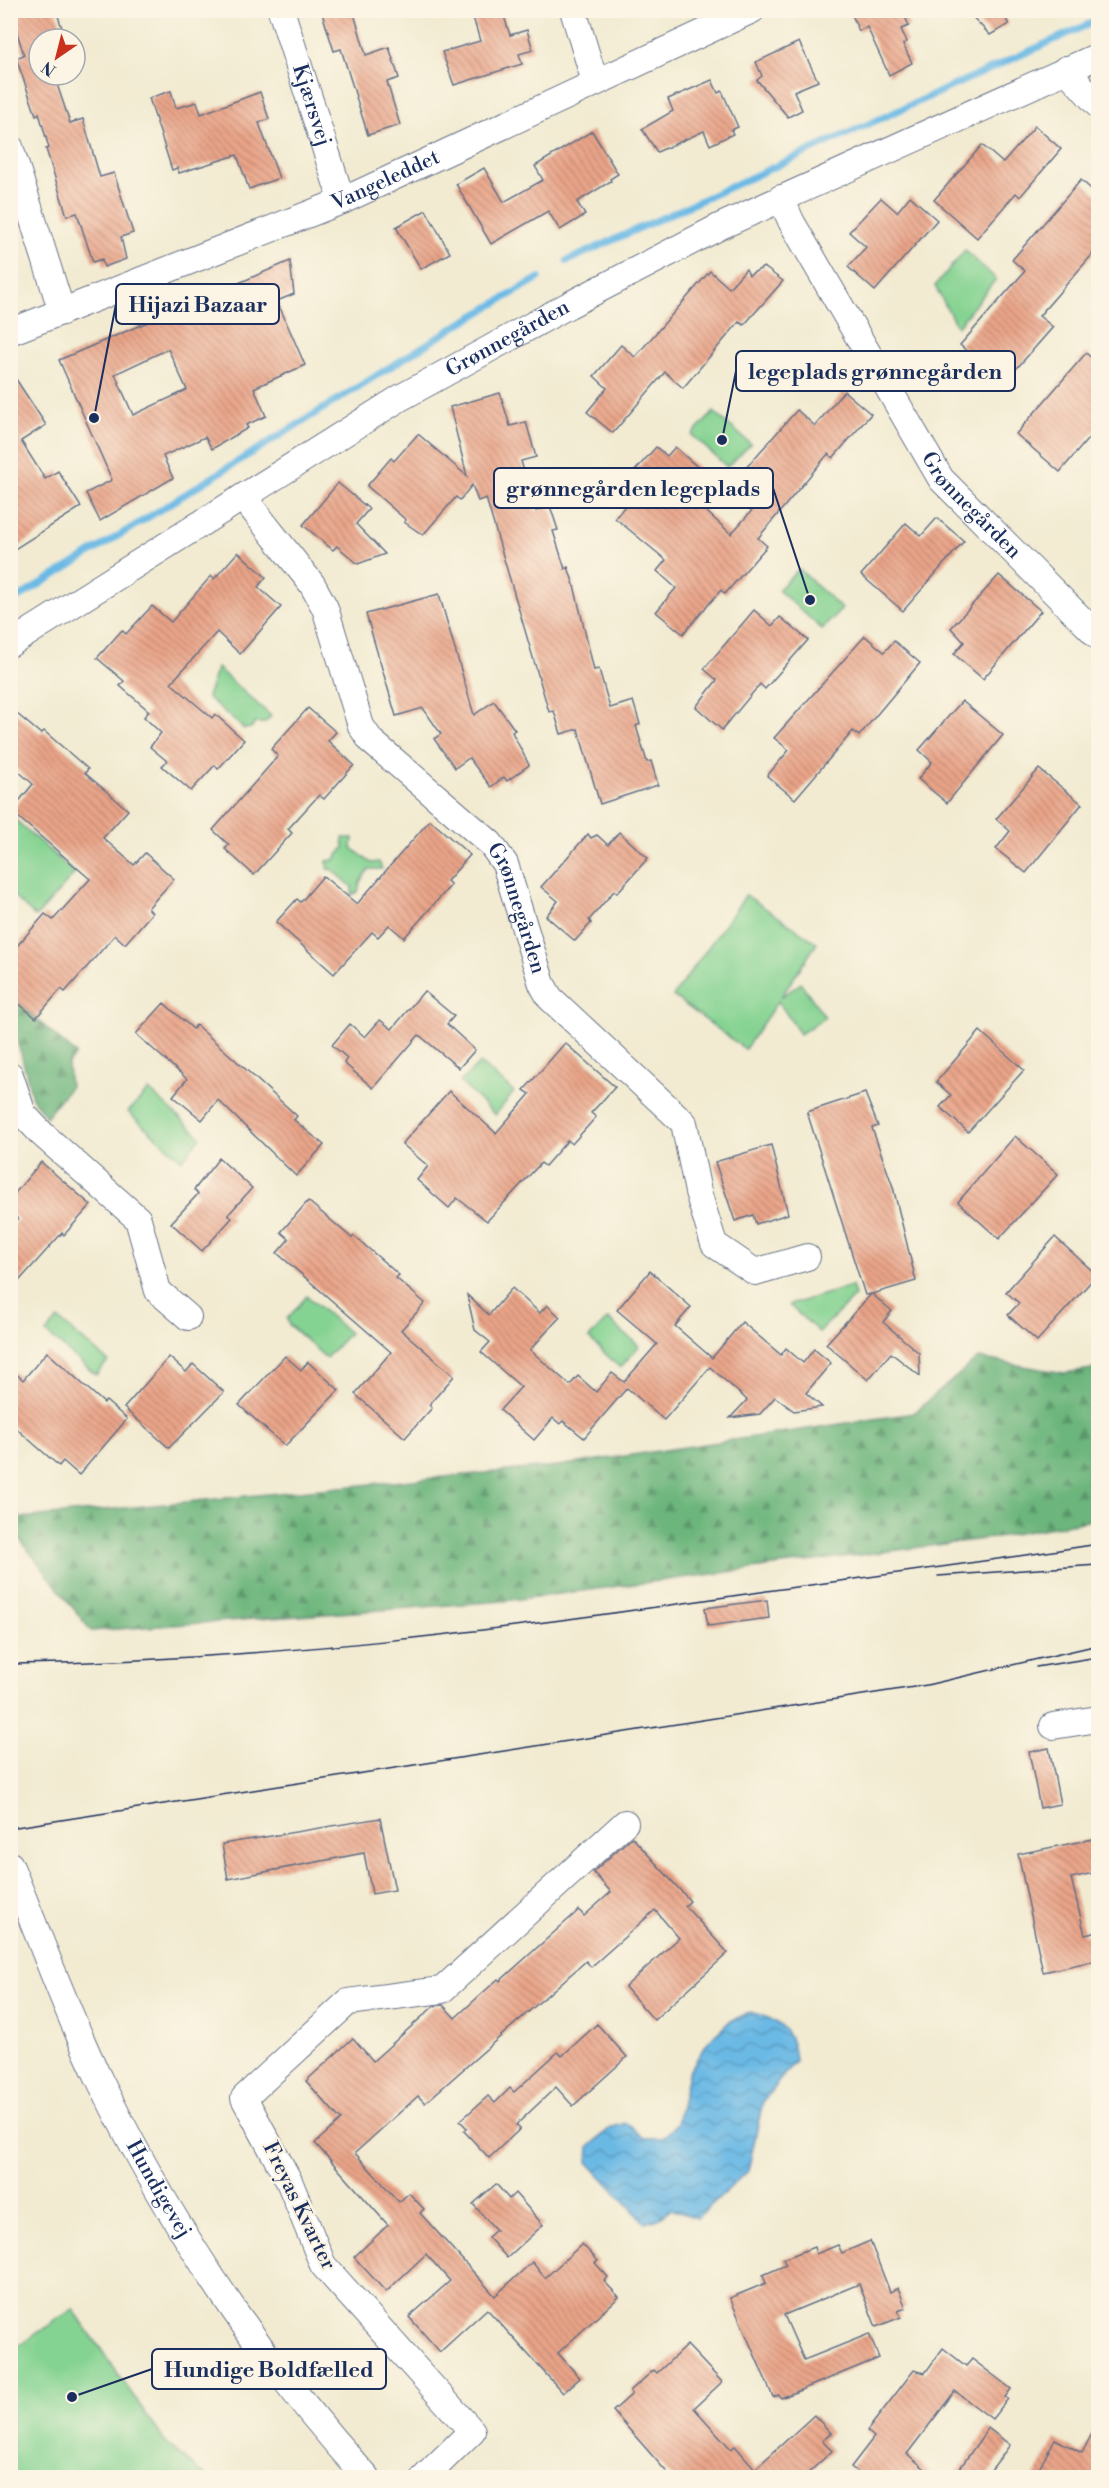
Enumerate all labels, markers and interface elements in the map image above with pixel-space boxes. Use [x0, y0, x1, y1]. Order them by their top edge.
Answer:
north arrow [27, 27, 87, 87]
text: N [38, 56, 60, 80]
street label: Kjærsvej [286, 61, 337, 149]
street label: Vangeleddet [327, 144, 444, 217]
callout: Hijazi Bazaar [116, 284, 279, 324]
text: Hijazi Bazaar [129, 292, 267, 319]
street label: Grønnegården [441, 294, 574, 383]
callout: legeplads grønnegården [736, 351, 1015, 391]
text: legeplads grønnegården [748, 359, 1003, 386]
street label: Grønnegården [915, 447, 1027, 565]
callout: grønnegården legeplads [494, 468, 773, 508]
text: grønnegården legeplads [506, 476, 760, 503]
street label: Grønnegården [481, 838, 551, 978]
street label: Hundigevej [120, 2136, 197, 2243]
street label: Freyas Kvarter [257, 2138, 341, 2274]
callout: Hundige Boldfælled [152, 2349, 386, 2389]
text: Hundige Boldfælled [164, 2357, 374, 2384]

